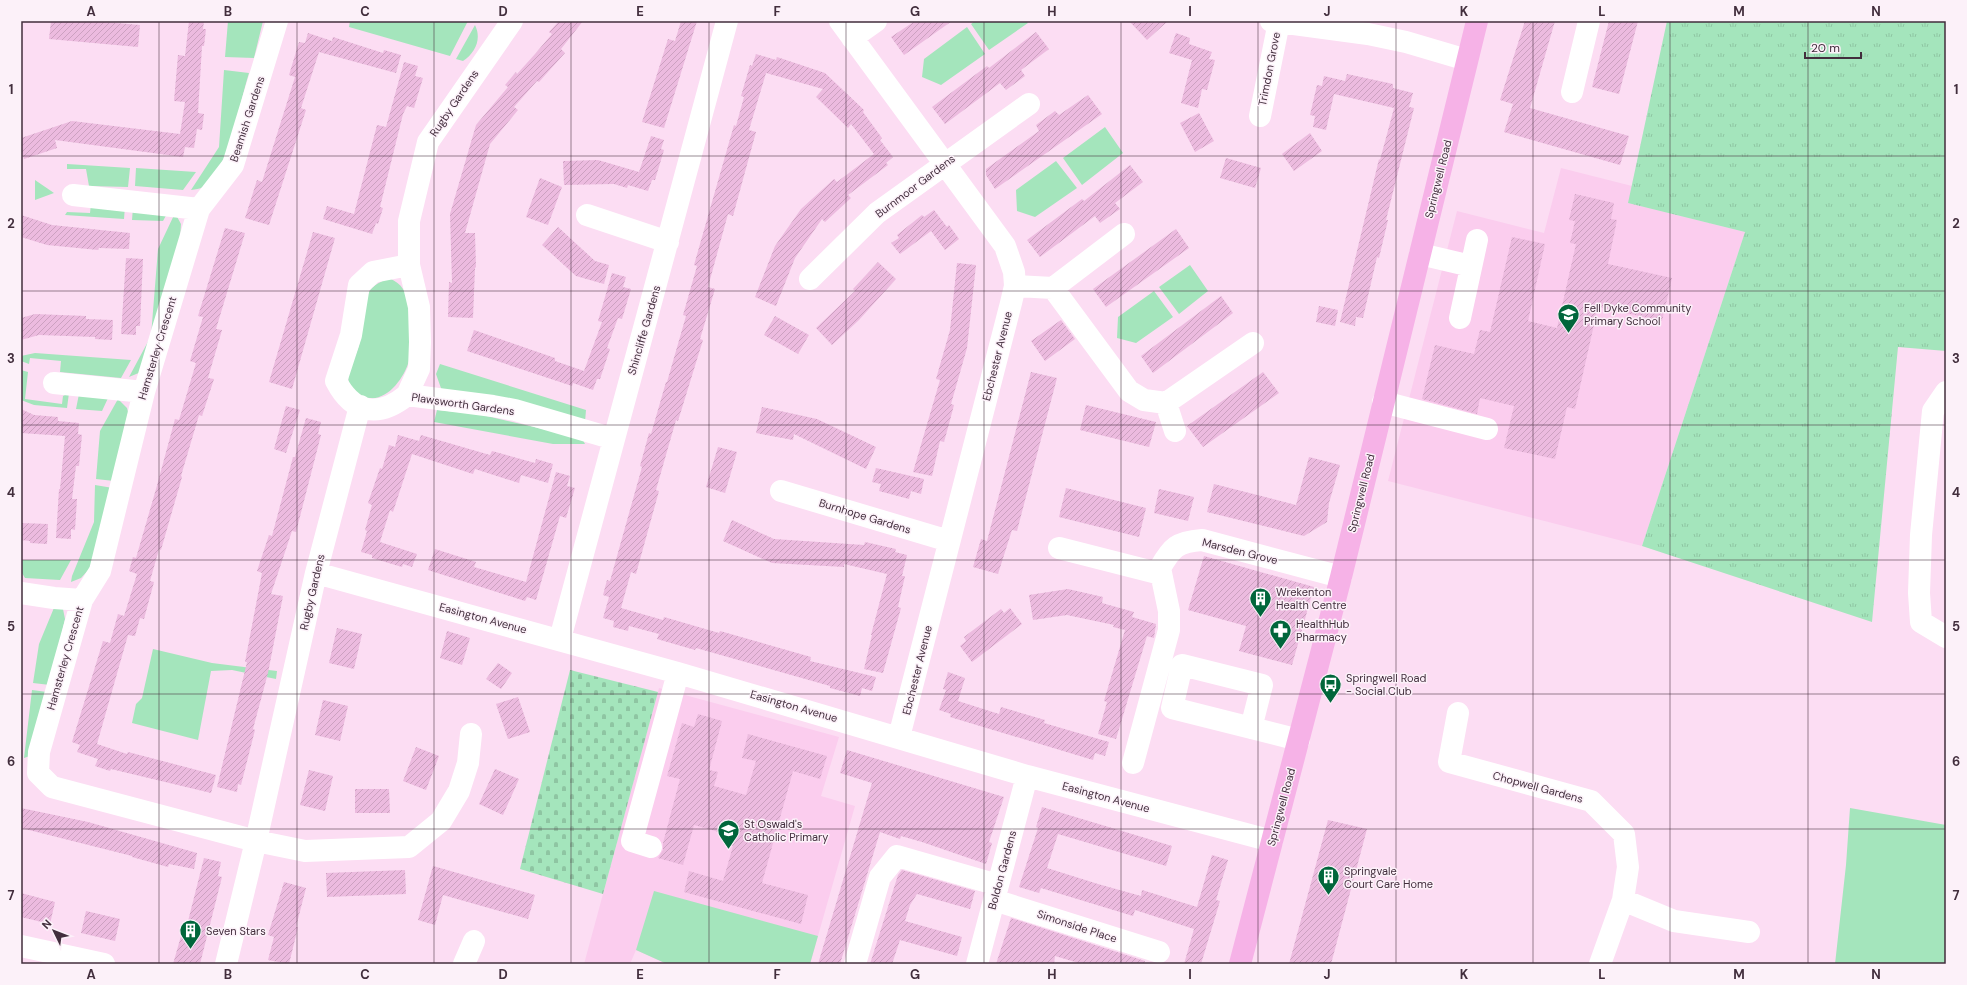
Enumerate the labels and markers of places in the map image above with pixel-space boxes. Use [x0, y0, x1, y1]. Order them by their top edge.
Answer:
school or university icon: Fell Dyke Community Primary School [1555, 301, 1581, 334]
place label: Fell Dyke Community Primary School [1584, 301, 1691, 328]
building icon: Wrekenton Health Centre [1248, 585, 1274, 618]
place label: Wrekenton Health Centre [1276, 585, 1347, 612]
pharmacy icon: HealthHub Pharmacy [1267, 617, 1293, 650]
place label: HealthHub Pharmacy [1296, 617, 1350, 644]
bus stop icon: Springwell Road - Social Club [1317, 671, 1343, 704]
place label: Springwell Road - Social Club [1346, 671, 1426, 698]
school or university icon: St Oswald's Catholic Primary [716, 817, 742, 850]
place label: St Oswald's Catholic Primary [744, 817, 828, 844]
building icon: Springvale Court Care Home [1315, 864, 1341, 897]
place label: Springvale Court Care Home [1344, 864, 1433, 891]
building icon: Seven Stars [178, 918, 204, 951]
place label: Seven Stars [206, 924, 266, 938]

